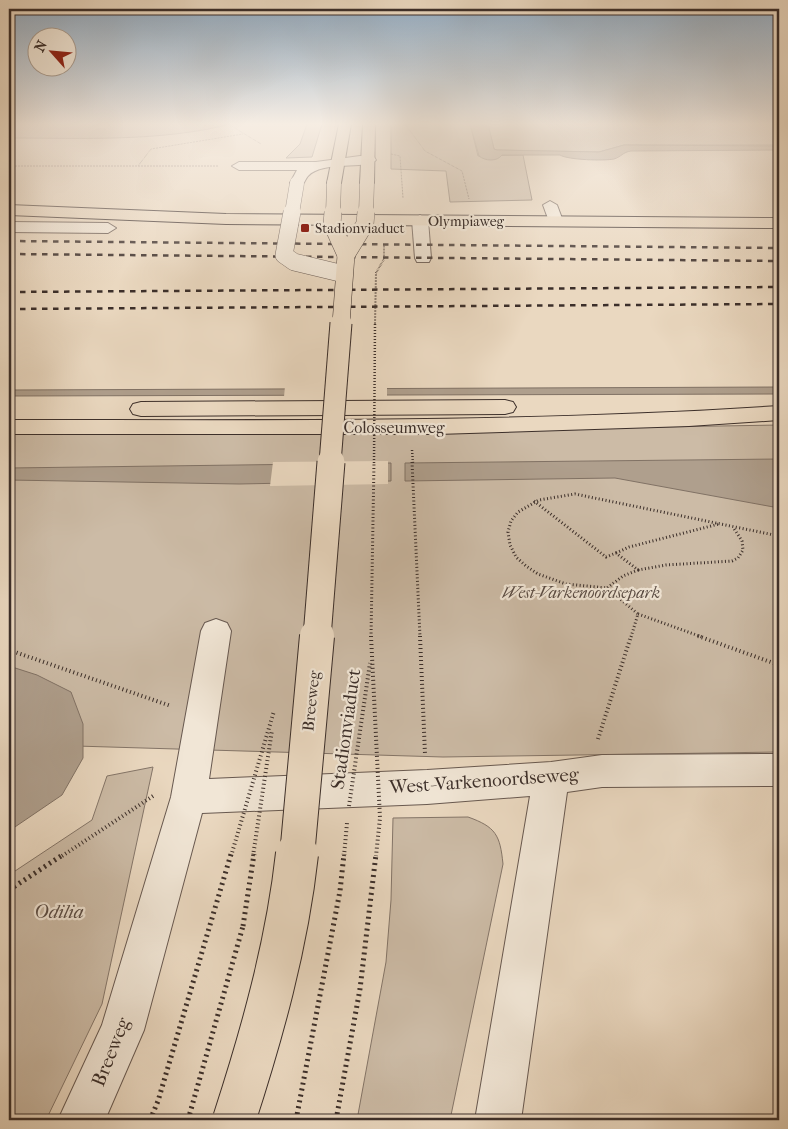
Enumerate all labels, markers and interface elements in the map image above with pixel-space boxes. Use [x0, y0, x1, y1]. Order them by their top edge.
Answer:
north arrow [28, 28, 78, 78]
text: N [31, 37, 51, 55]
street label: Olympiaweg [428, 213, 505, 230]
place label: Stadionviaduct [315, 220, 404, 237]
marker: Stadionviaduct [299, 222, 311, 234]
street label: Colosseumweg [344, 418, 445, 437]
park label: West-Varkenoordsepark [502, 583, 660, 602]
street label: Stadionviaduct [327, 667, 365, 791]
street label: Breeweg [298, 669, 324, 732]
street label: West-Varkenoordseweg [387, 763, 580, 799]
park label: Odilia [34, 901, 84, 923]
street label: Breeweg [87, 1014, 135, 1090]

